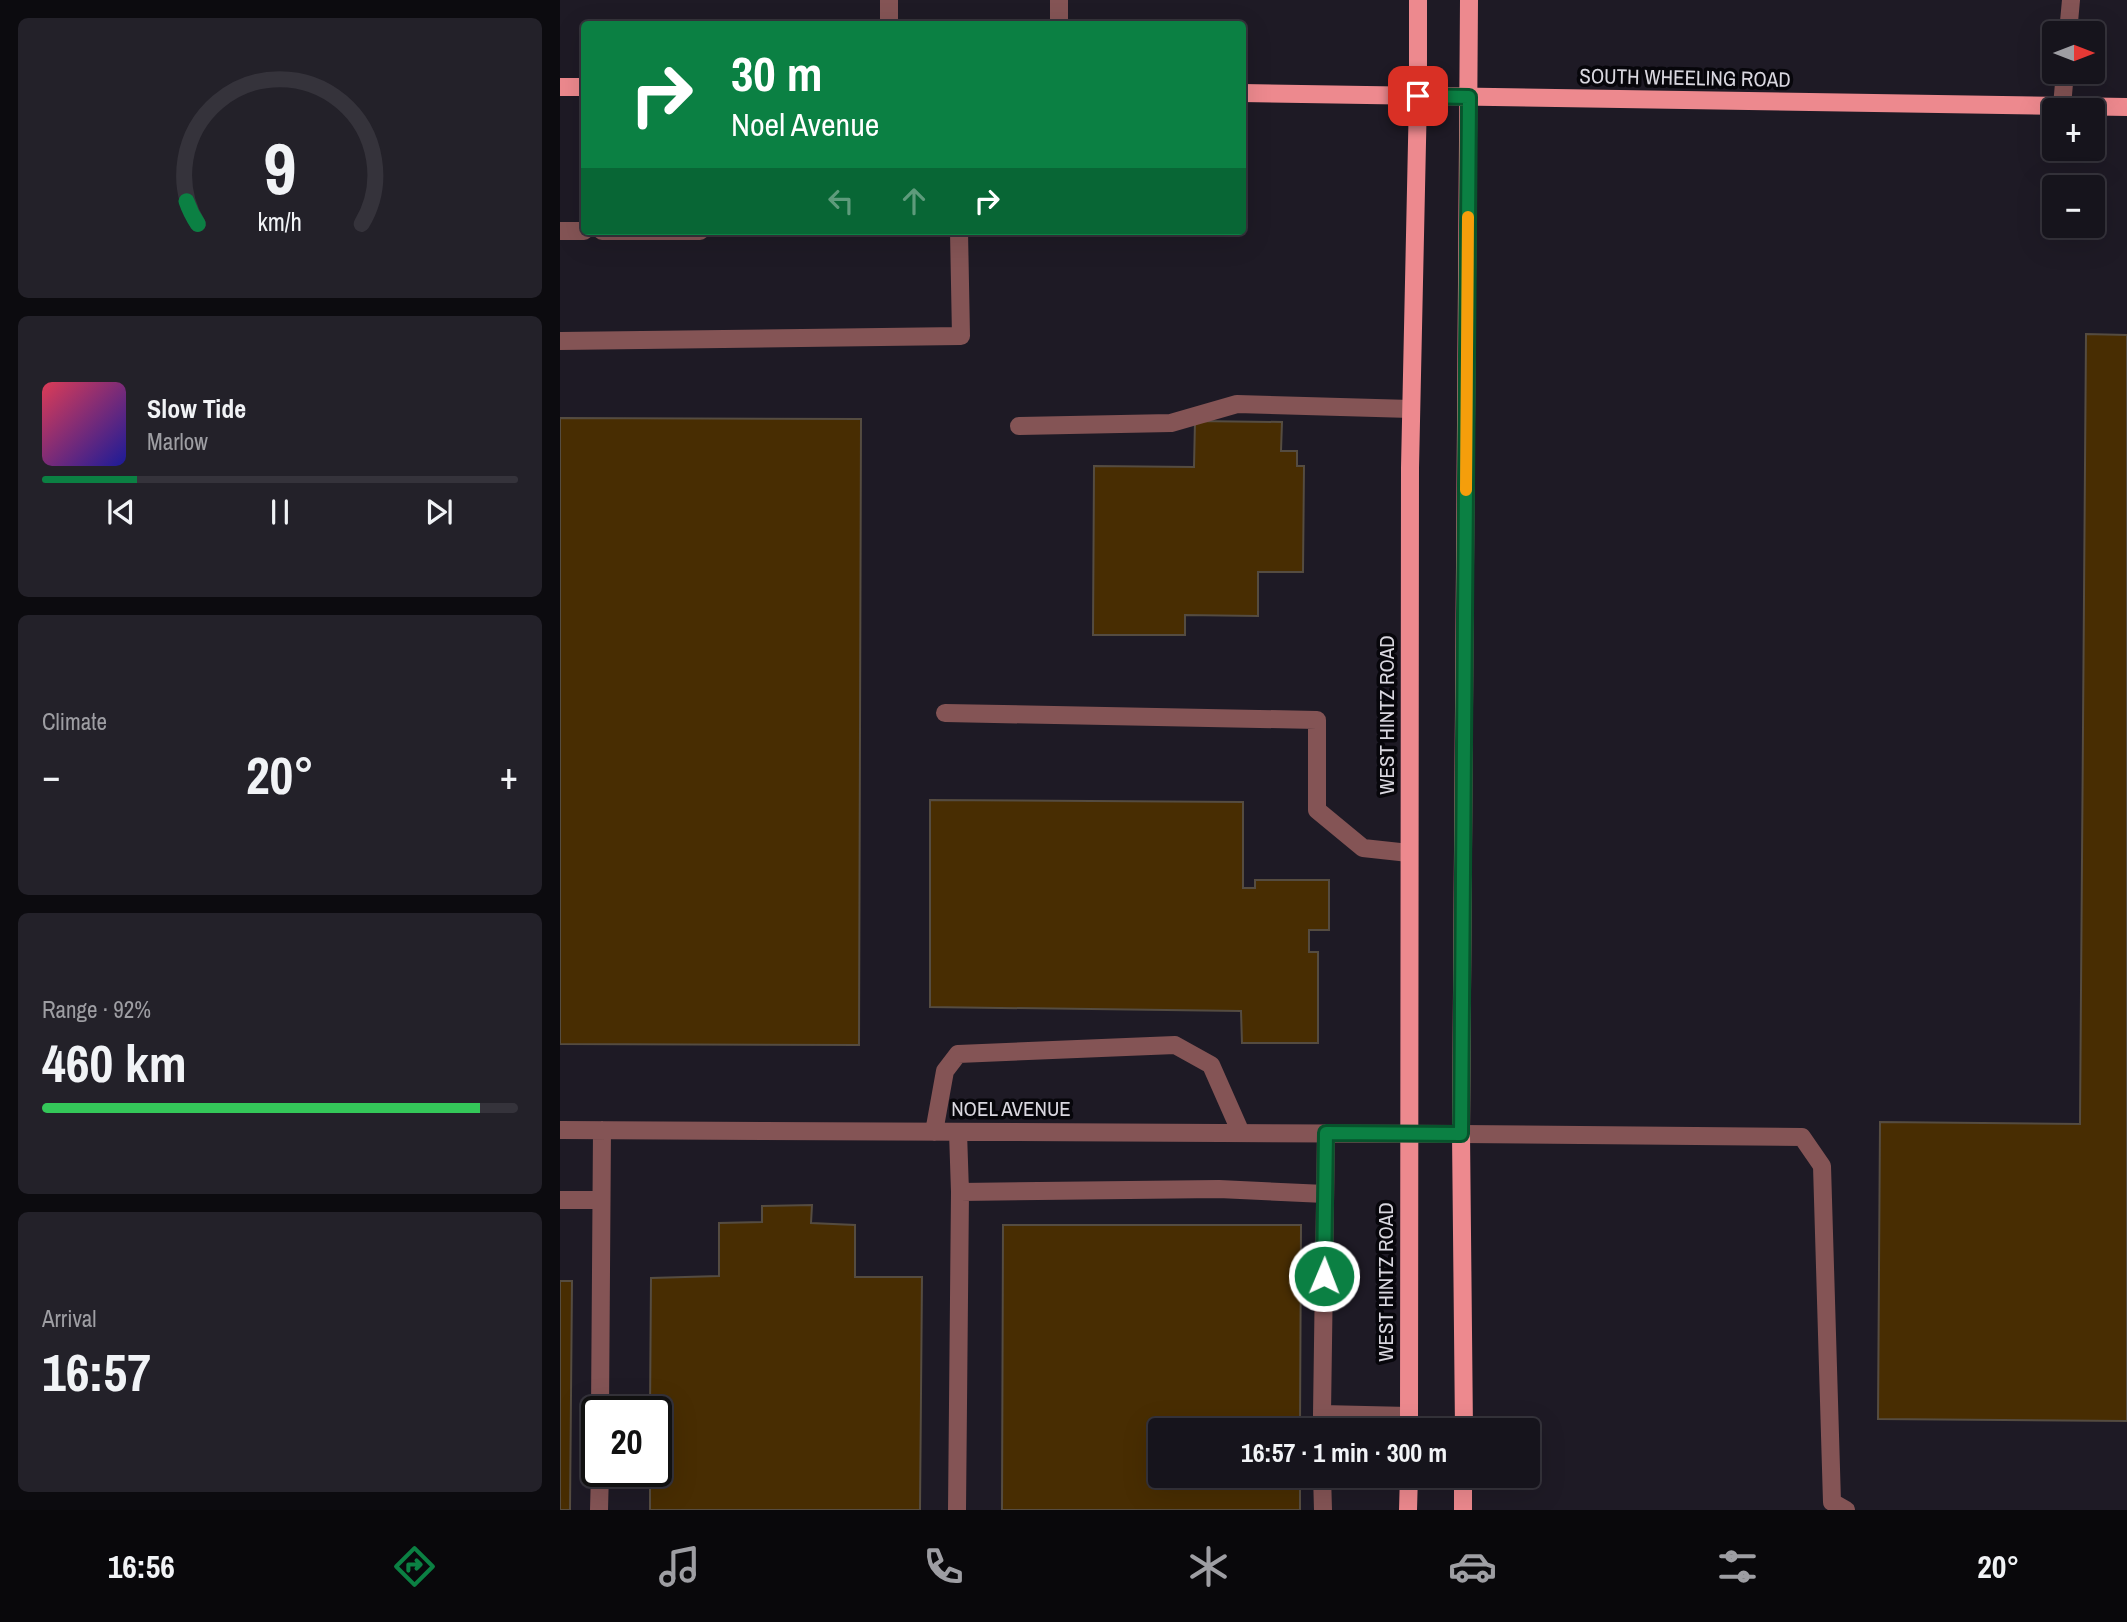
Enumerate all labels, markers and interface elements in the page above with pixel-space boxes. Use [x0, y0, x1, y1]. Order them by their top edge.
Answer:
north arrow [2042, 21, 2105, 84]
map controls [2042, 21, 2105, 238]
text: 30 m [731, 40, 823, 106]
icon: right [616, 49, 707, 140]
street label: SOUTH WHEELING ROAD [1579, 61, 1791, 94]
pin [1388, 66, 1448, 126]
icon: arrive [1399, 77, 1437, 115]
button: + [2042, 98, 2105, 161]
text: Noel Avenue [731, 103, 879, 146]
text: 9 [263, 120, 297, 218]
button: − [2042, 175, 2105, 238]
icon: left [822, 182, 860, 220]
icon: ahead [895, 182, 933, 220]
icon: right [968, 182, 1006, 220]
text: km/h [258, 205, 302, 239]
text: Slow Tide [147, 391, 246, 426]
text: Marlow [147, 426, 208, 457]
icon: previous [102, 493, 140, 531]
icon: pause [261, 493, 299, 531]
icon: next [420, 493, 458, 531]
street label: WEST HINTZ ROAD [1372, 635, 1401, 795]
text: Climate [42, 706, 107, 737]
text: 20° [246, 740, 314, 810]
text: − [42, 750, 60, 801]
text: + [500, 750, 518, 801]
text: Range · 92% [42, 994, 151, 1025]
text: 460 km [42, 1028, 187, 1098]
street label: NOEL AVENUE [951, 1094, 1071, 1123]
street label: WEST HINTZ ROAD [1371, 1202, 1400, 1362]
position arrow [1287, 1239, 1361, 1313]
text: Arrival [42, 1303, 97, 1334]
text: 16:57 [42, 1337, 151, 1407]
speed limit sign: 20 [581, 1396, 672, 1487]
text: 16:57 · 1 min · 300 m [1241, 1435, 1447, 1470]
icon: directions [390, 1542, 439, 1591]
icon: music [655, 1542, 704, 1591]
icon: phone [919, 1542, 968, 1591]
icon: climate [1184, 1542, 1233, 1591]
icon: car [1448, 1542, 1497, 1591]
icon: filters [1713, 1542, 1762, 1591]
text: 16:56 [108, 1545, 175, 1588]
text: 20° [1977, 1545, 2019, 1588]

